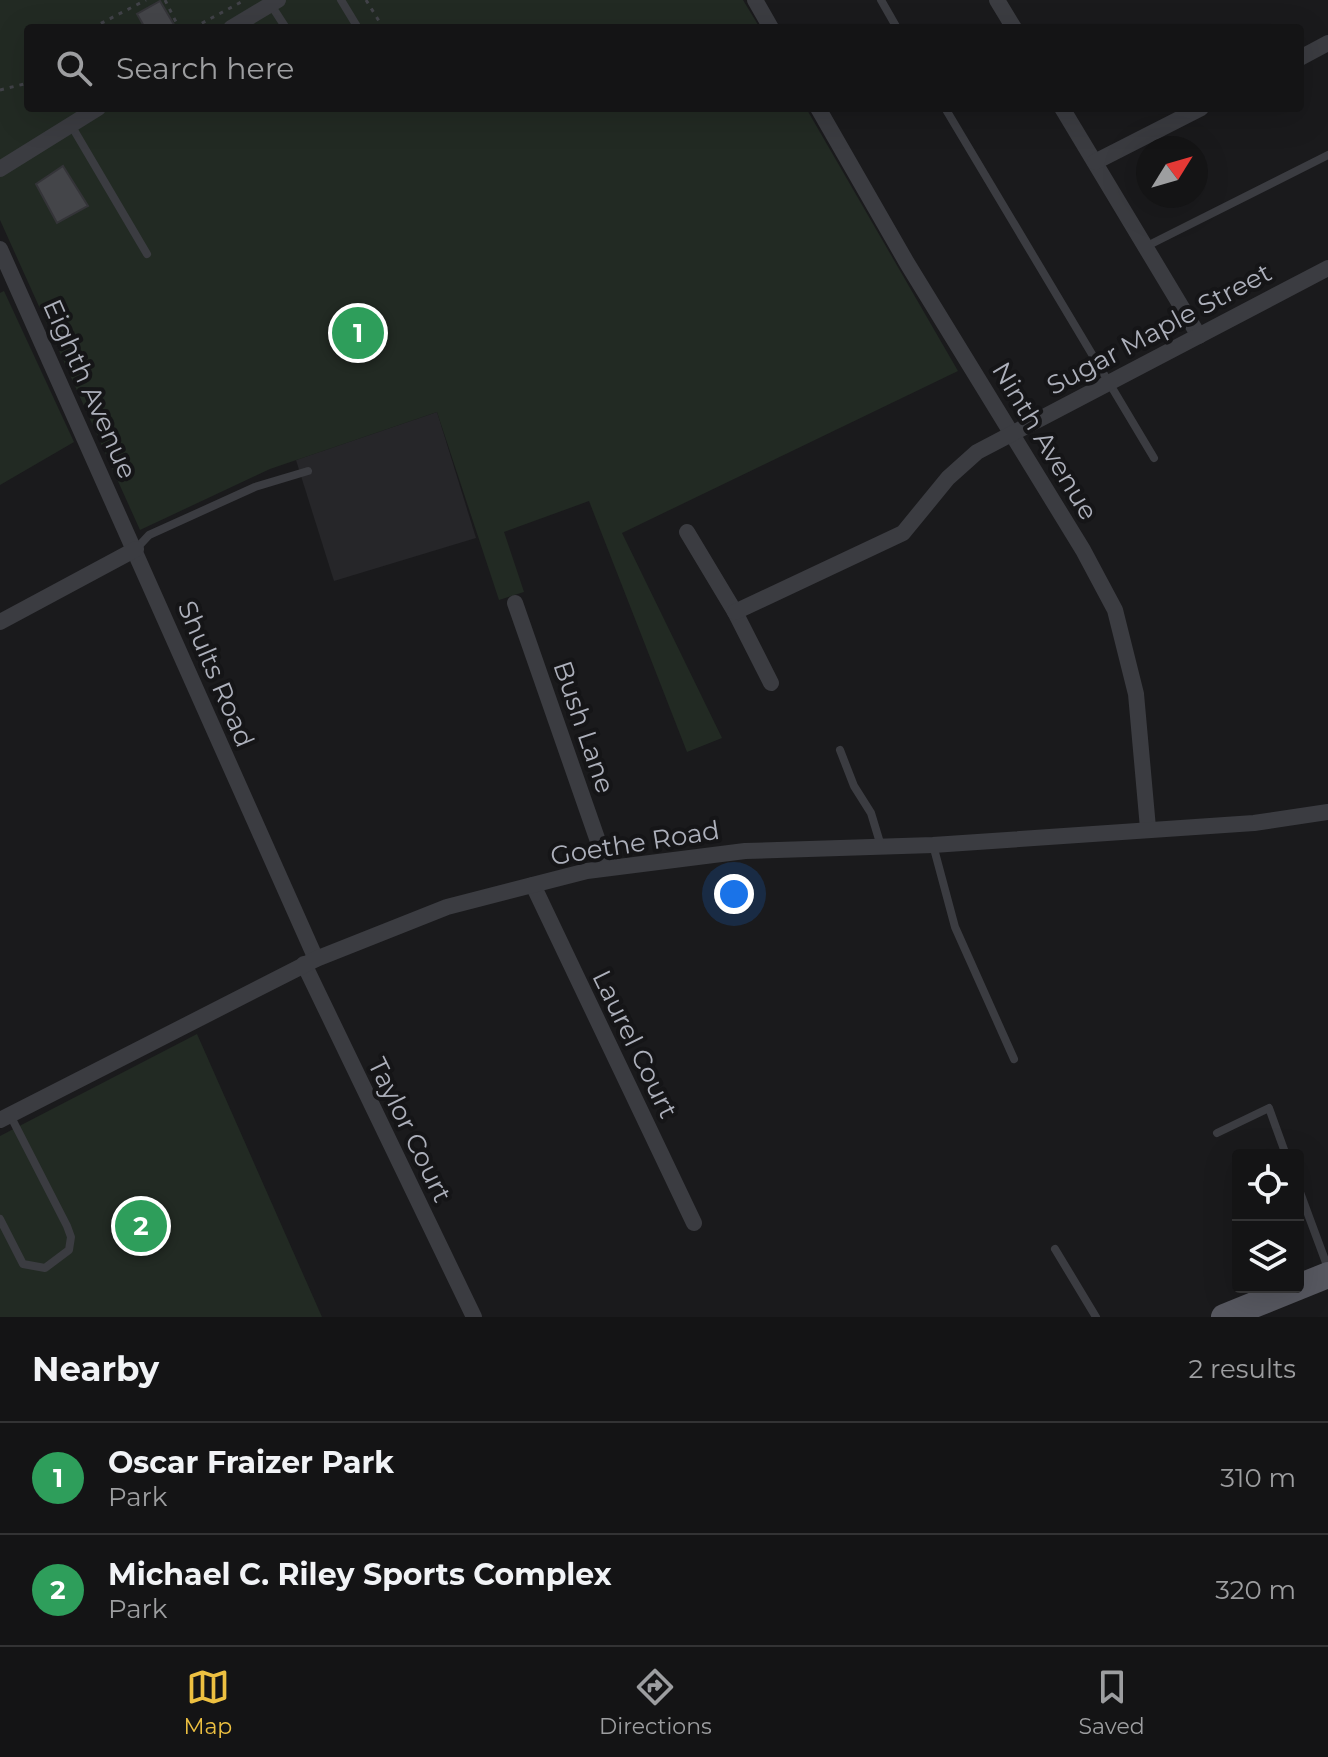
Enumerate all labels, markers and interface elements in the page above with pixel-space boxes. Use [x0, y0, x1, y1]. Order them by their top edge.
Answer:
search box [24, 24, 1304, 112]
icon: search [52, 46, 96, 90]
text: Search here [116, 50, 294, 87]
north arrow [1136, 136, 1208, 208]
street label: Sugar Maple Street [1041, 256, 1277, 402]
street label: Eighth Avenue [36, 294, 144, 484]
pin: 1 [332, 303, 384, 363]
street label: Ninth Avenue [985, 356, 1105, 526]
street label: Shults Road [171, 596, 261, 752]
street label: Bush Lane [546, 657, 622, 797]
street label: Goethe Road [548, 814, 722, 872]
your location [714, 874, 754, 914]
street label: Laurel Court [585, 965, 685, 1123]
street label: Taylor Court [361, 1053, 459, 1207]
map controls [1232, 1149, 1304, 1293]
button: locate [1232, 1149, 1304, 1221]
pin: 2 [115, 1196, 167, 1256]
button: layers [1232, 1221, 1304, 1293]
text: Nearby [32, 1348, 159, 1390]
text: 2 results [1188, 1353, 1296, 1385]
text: Oscar Fraizer Park [108, 1444, 394, 1481]
text: 1 [53, 1462, 63, 1494]
text: 310 m [1220, 1462, 1296, 1494]
text: Park [108, 1481, 167, 1513]
text: Michael C. Riley Sports Complex [108, 1556, 612, 1593]
text: 2 [50, 1574, 66, 1606]
text: 320 m [1215, 1574, 1296, 1606]
text: Park [108, 1593, 167, 1625]
tab: Map [183, 1665, 232, 1740]
tab: Directions [599, 1665, 712, 1740]
tab: Saved [1079, 1665, 1145, 1740]

